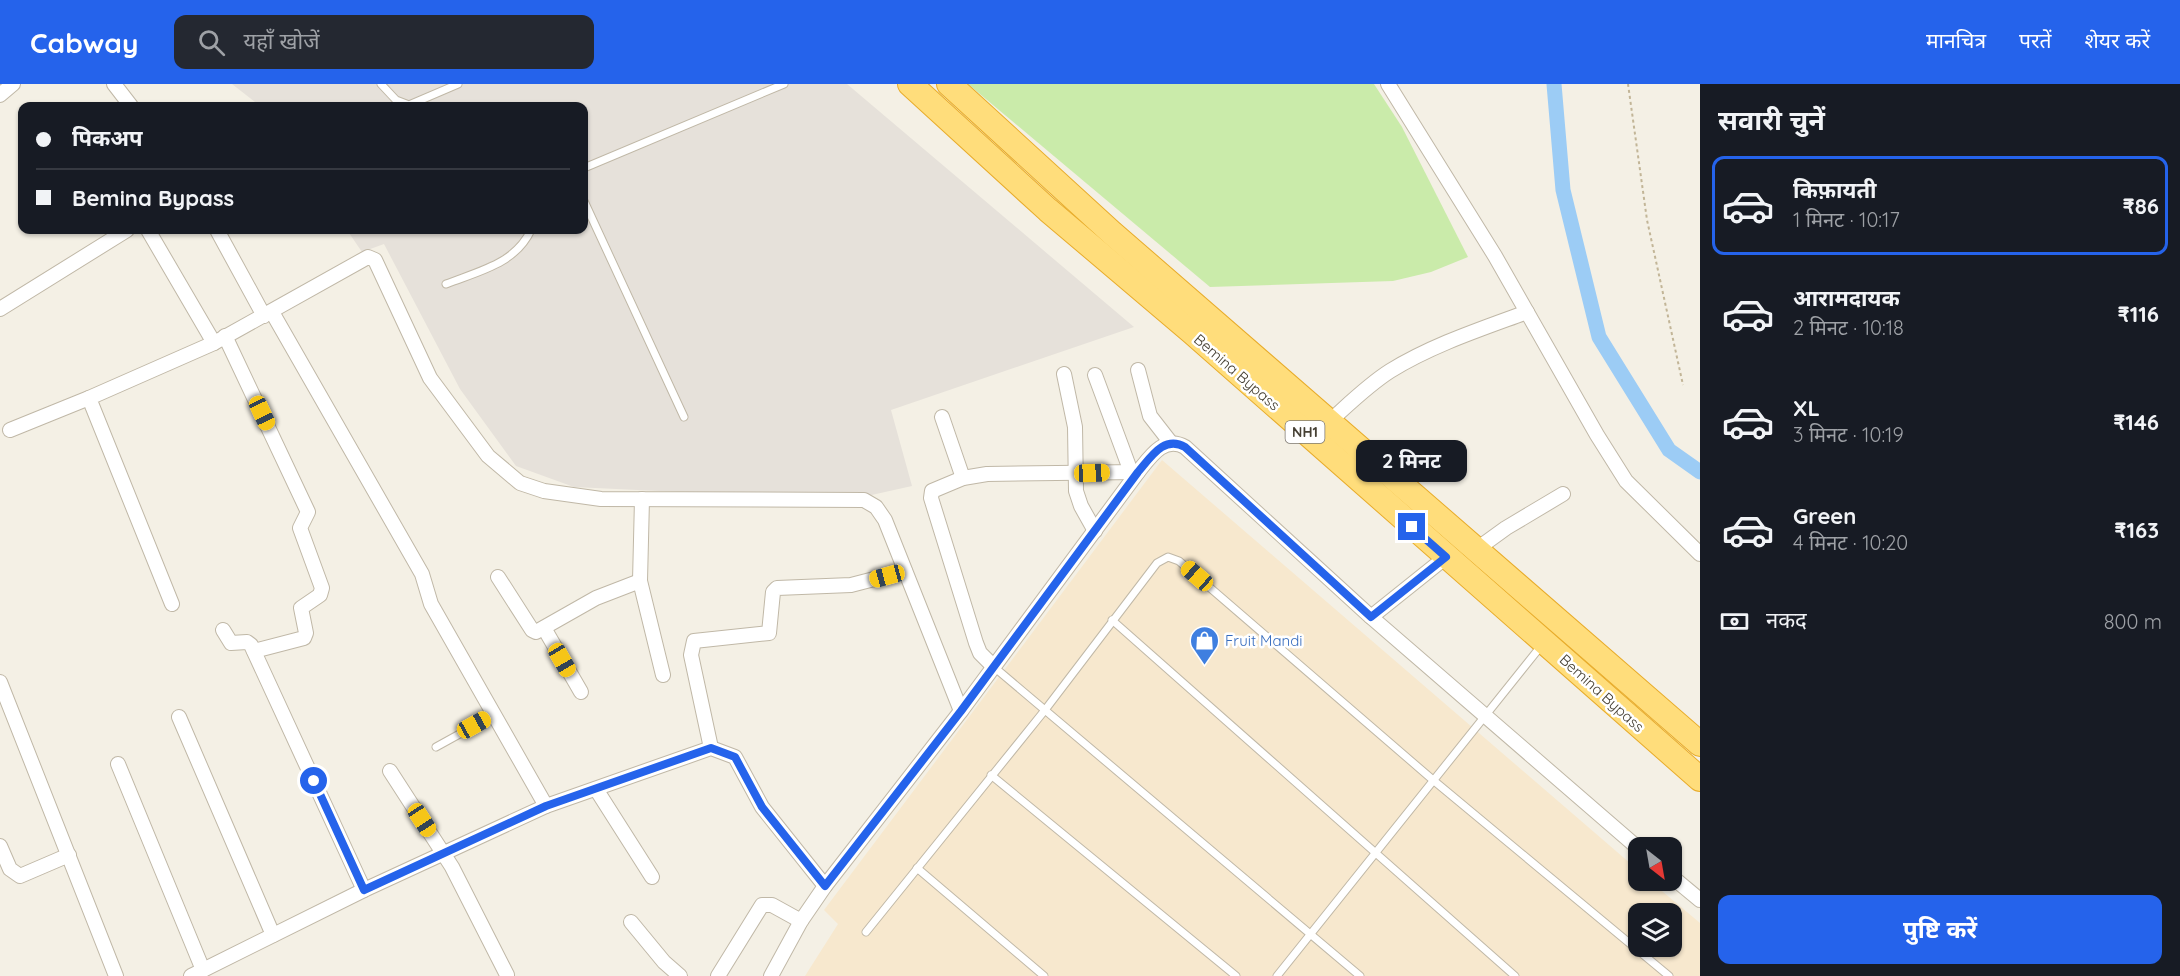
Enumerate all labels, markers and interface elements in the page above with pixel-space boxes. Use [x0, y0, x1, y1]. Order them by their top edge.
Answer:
search box [174, 15, 594, 69]
text: Cabway [30, 25, 138, 60]
icon: search [195, 26, 228, 59]
text: यहाँ खोजें [243, 27, 320, 55]
text: मानचित्र [1926, 27, 1986, 53]
text: परतें [2019, 27, 2052, 53]
text: शेयर करें [2085, 27, 2150, 53]
text: सवारी चुनें [1718, 103, 1825, 137]
text: पिकअप [72, 124, 143, 152]
text: किफ़ायती [1793, 176, 1877, 204]
icon: car [1721, 179, 1775, 233]
text: Bemina Bypass [72, 184, 234, 212]
text: ₹86 [2123, 192, 2159, 220]
text: 1 मिनट · 10:17 [1793, 207, 1900, 232]
text: आरामदायक [1793, 284, 1900, 312]
icon: car [1721, 287, 1775, 341]
text: ₹116 [2118, 300, 2159, 328]
text: 2 मिनट · 10:18 [1793, 315, 1904, 340]
street label: Bemina Bypass [1190, 330, 1284, 414]
car [246, 393, 278, 433]
text: XL [1793, 394, 1820, 422]
icon: car [1721, 395, 1775, 449]
text: ₹146 [2113, 408, 2159, 436]
road number: NH1 [1286, 421, 1324, 443]
text: 3 मिनट · 10:19 [1793, 422, 1904, 447]
callout: 2 मिनट [1356, 440, 1468, 482]
text: 2 मिनट [1382, 448, 1441, 473]
car [1074, 463, 1110, 483]
text: Green [1793, 502, 1856, 530]
icon: car [1721, 503, 1775, 557]
route end [1398, 513, 1425, 540]
text: ₹163 [2114, 516, 2159, 544]
text: 4 मिनट · 10:20 [1793, 530, 1908, 555]
car [1178, 557, 1216, 595]
car [867, 563, 907, 589]
icon: cash [1718, 605, 1751, 638]
text: नकद [1766, 606, 1807, 634]
text: 800 m [2104, 609, 2162, 634]
shop icon: Fruit Mandi [1188, 624, 1220, 666]
place label: Fruit Mandi [1225, 631, 1303, 650]
car [545, 640, 579, 680]
street label: Bemina Bypass [1556, 650, 1648, 736]
car [454, 708, 494, 742]
route start [300, 767, 327, 794]
car [405, 800, 439, 840]
north arrow [1628, 837, 1682, 891]
map controls [1628, 837, 1682, 957]
button: पुष्टि करें [1718, 895, 2162, 964]
button: layers [1628, 903, 1682, 957]

